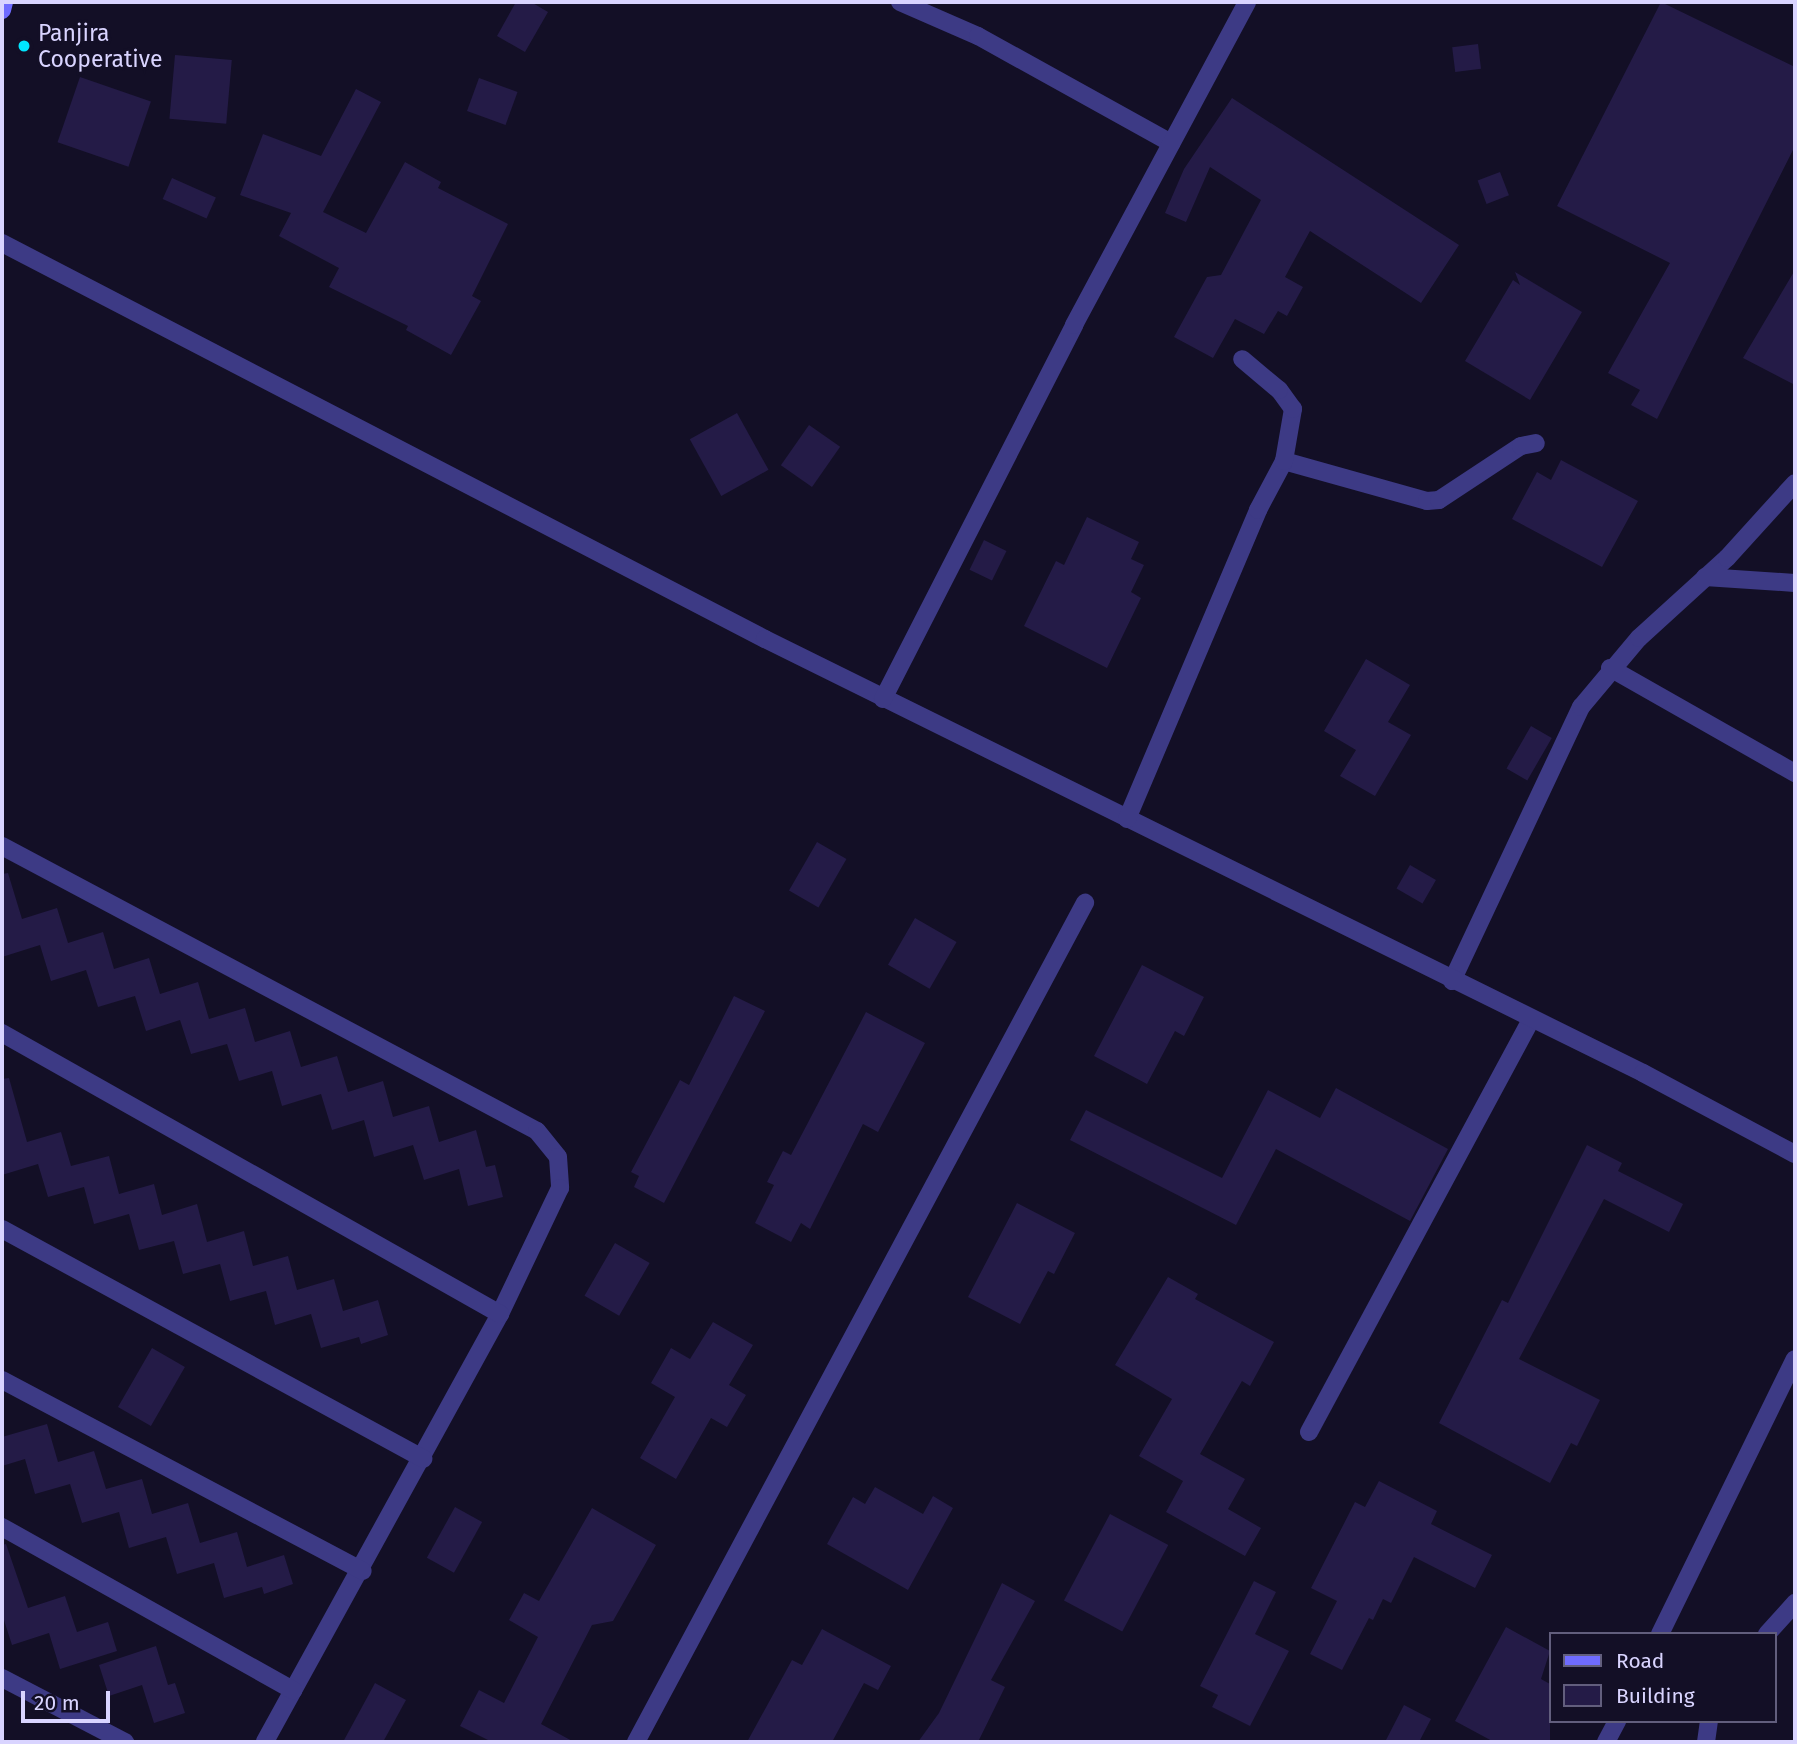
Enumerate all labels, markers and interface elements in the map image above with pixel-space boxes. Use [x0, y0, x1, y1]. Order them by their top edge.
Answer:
place label: Panjira Cooperative [38, 19, 163, 73]
marker: Panjira Cooperative [16, 38, 32, 54]
legend [1548, 1632, 1776, 1723]
text: Road [1616, 1648, 1664, 1674]
scale bar [24, 1678, 114, 1722]
text: Building [1616, 1683, 1695, 1709]
text: 20 m [34, 1690, 80, 1716]

